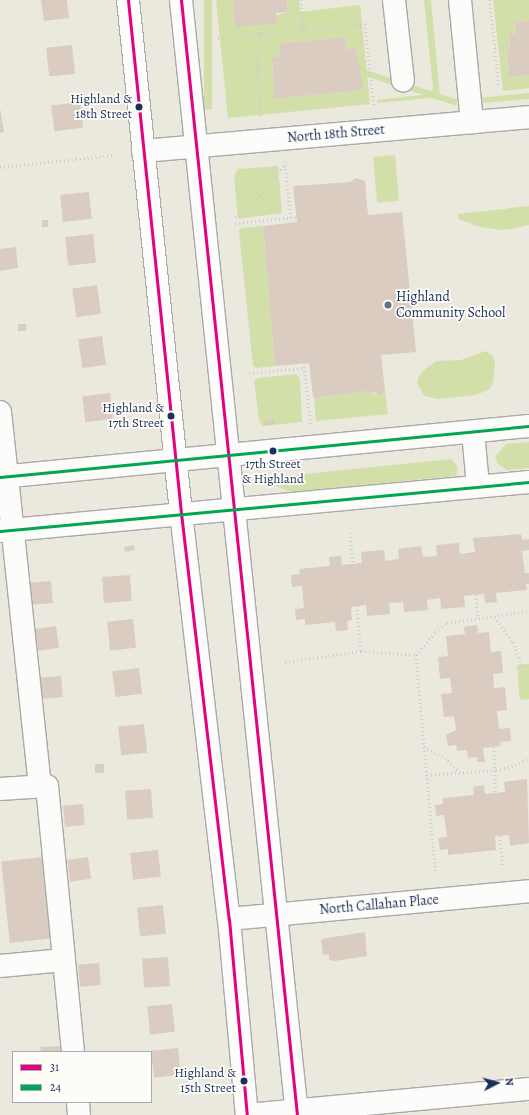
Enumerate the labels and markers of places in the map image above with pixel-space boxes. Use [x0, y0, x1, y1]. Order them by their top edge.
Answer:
place label: Highland & 18th Street [70, 92, 132, 123]
marker: Highland & 18th Street [134, 102, 144, 112]
place label: Highland Community School [396, 289, 505, 322]
marker: Highland Community School [383, 300, 393, 310]
place label: Highland & 17th Street [102, 401, 164, 432]
marker: Highland & 17th Street [166, 411, 176, 421]
marker: 17th Street & Highland [268, 446, 278, 456]
place label: 17th Street & Highland [242, 457, 304, 488]
place label: Highland & 15th Street [174, 1066, 236, 1097]
marker: Highland & 15th Street [239, 1076, 249, 1086]

